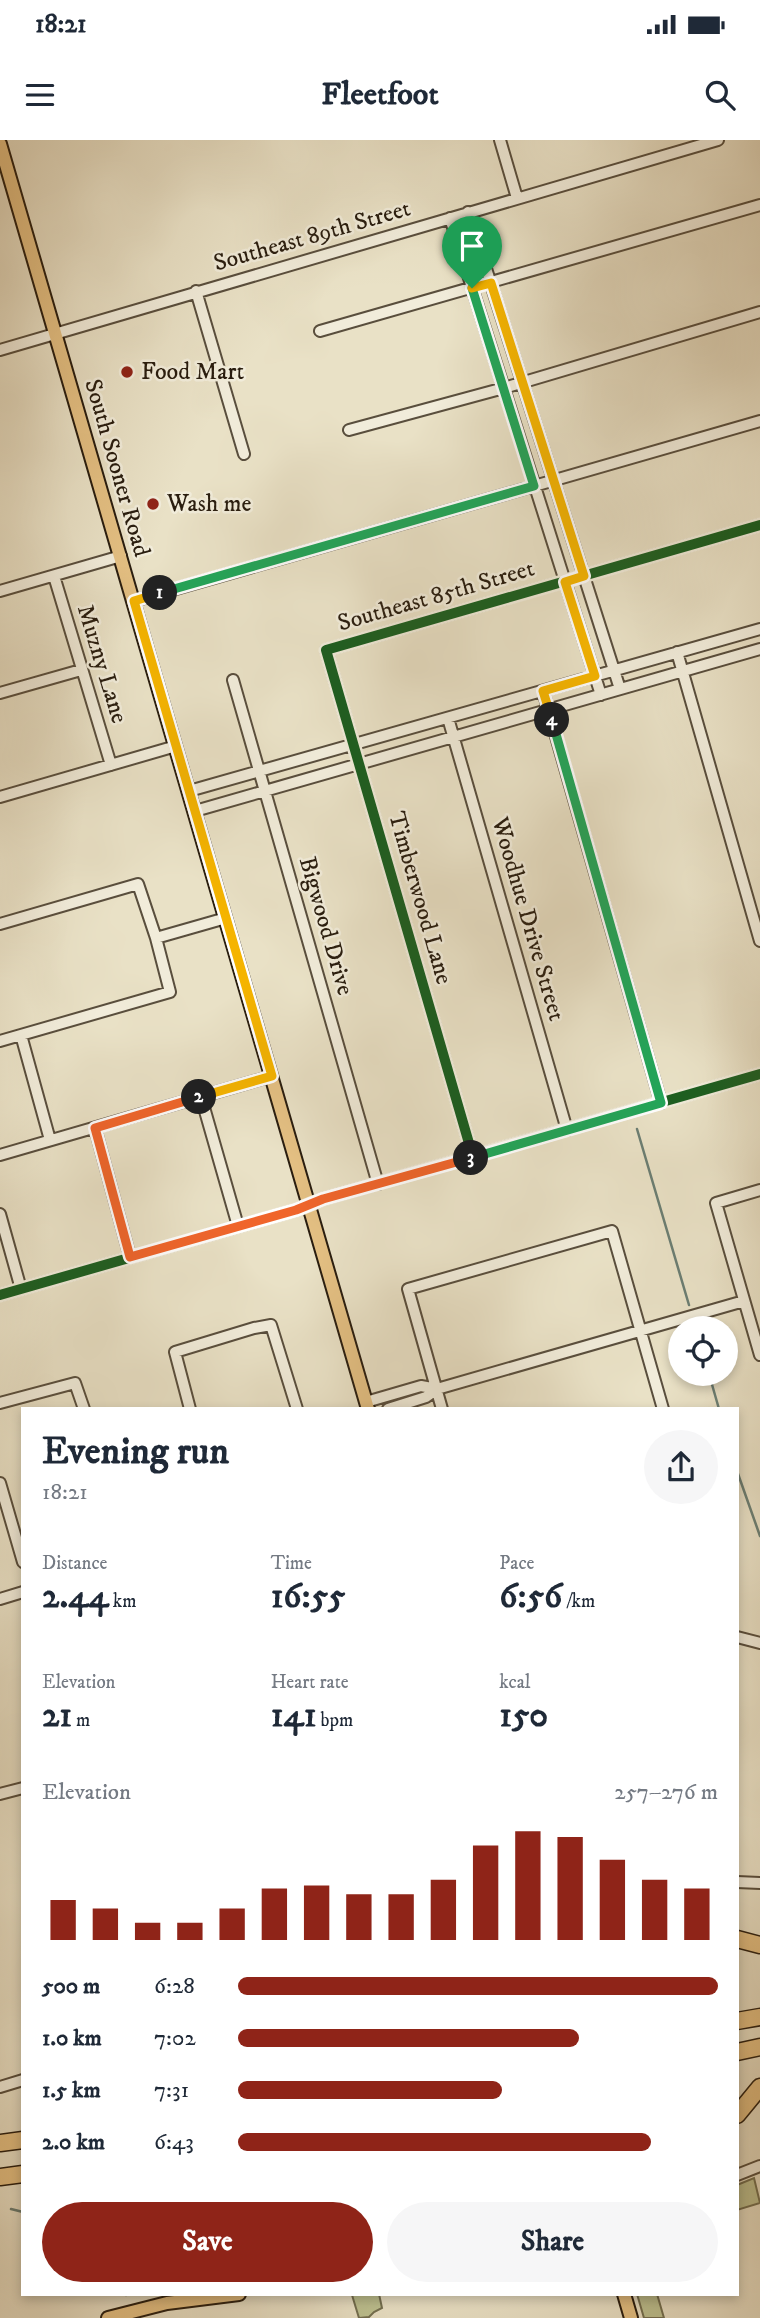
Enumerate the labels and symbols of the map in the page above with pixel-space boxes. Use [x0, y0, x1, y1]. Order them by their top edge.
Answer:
street label: Southeast 89th Street [210, 193, 414, 278]
pin [442, 216, 502, 288]
place label: Food Mart [141, 357, 244, 387]
marker: Food Mart [119, 364, 135, 380]
street label: South Sooner Road [77, 376, 157, 560]
place label: Wash me [166, 489, 251, 519]
marker: Wash me [145, 496, 161, 512]
street label: Southeast 85th Street [334, 553, 538, 638]
pin: 1 [142, 575, 178, 610]
street label: Muzny Lane [70, 601, 134, 727]
pin: 4 [534, 702, 570, 738]
street label: Timberwood Lane [381, 808, 459, 988]
street label: Woodhue Drive Street [484, 813, 572, 1025]
street label: Bigwood Drive [292, 853, 360, 999]
pin: 2 [182, 1080, 216, 1114]
pin: 3 [454, 1140, 489, 1176]

